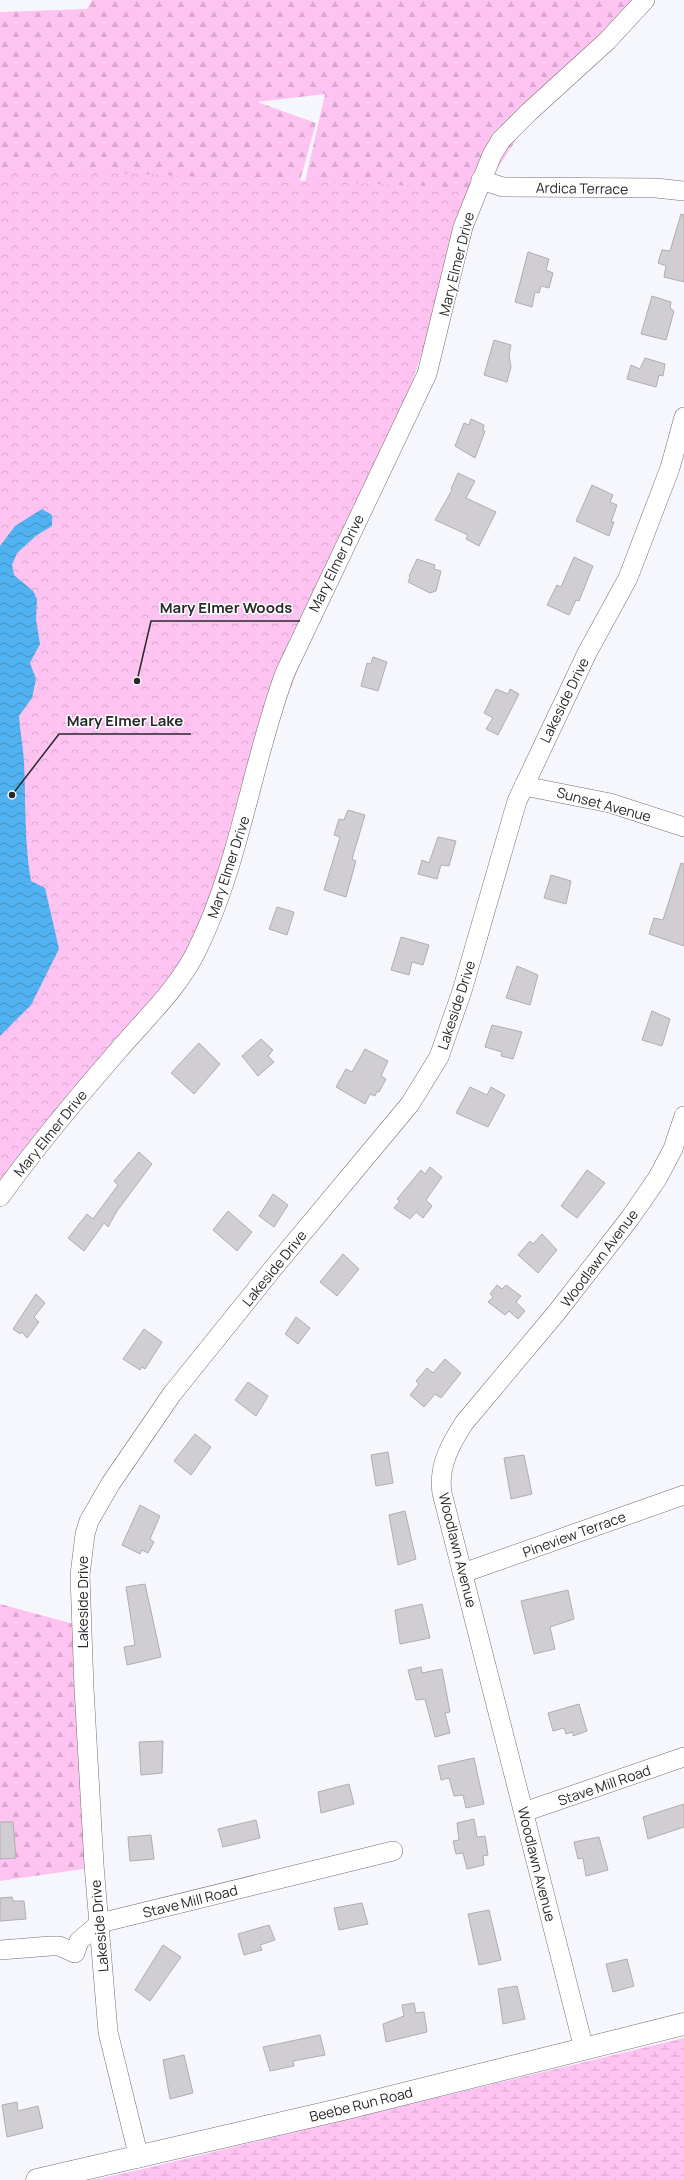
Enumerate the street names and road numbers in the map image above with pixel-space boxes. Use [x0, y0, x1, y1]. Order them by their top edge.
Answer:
street label: Ardica Terrace [536, 178, 628, 198]
street label: Mary Elmer Drive [434, 210, 478, 318]
street label: Mary Elmer Drive [304, 511, 368, 615]
street label: Lakeside Drive [535, 654, 593, 746]
street label: Sunset Avenue [555, 782, 653, 826]
street label: Mary Elmer Drive [203, 813, 253, 921]
street label: Lakeside Drive [433, 958, 479, 1052]
street label: Mary Elmer Drive [9, 1086, 91, 1180]
street label: Woodlawn Avenue [556, 1205, 642, 1311]
street label: Lakeside Drive [237, 1226, 311, 1310]
street label: Woodlawn Avenue [435, 1491, 481, 1609]
street label: Pineview Terrace [520, 1507, 628, 1561]
street label: Lakeside Drive [73, 1556, 92, 1648]
street label: Stave Mill Road [555, 1760, 653, 1810]
street label: Woodlawn Avenue [514, 1805, 560, 1923]
street label: Lakeside Drive [86, 1879, 112, 1973]
street label: Stave Mill Road [141, 1880, 239, 1922]
street label: Beebe Run Road [307, 2082, 415, 2126]

